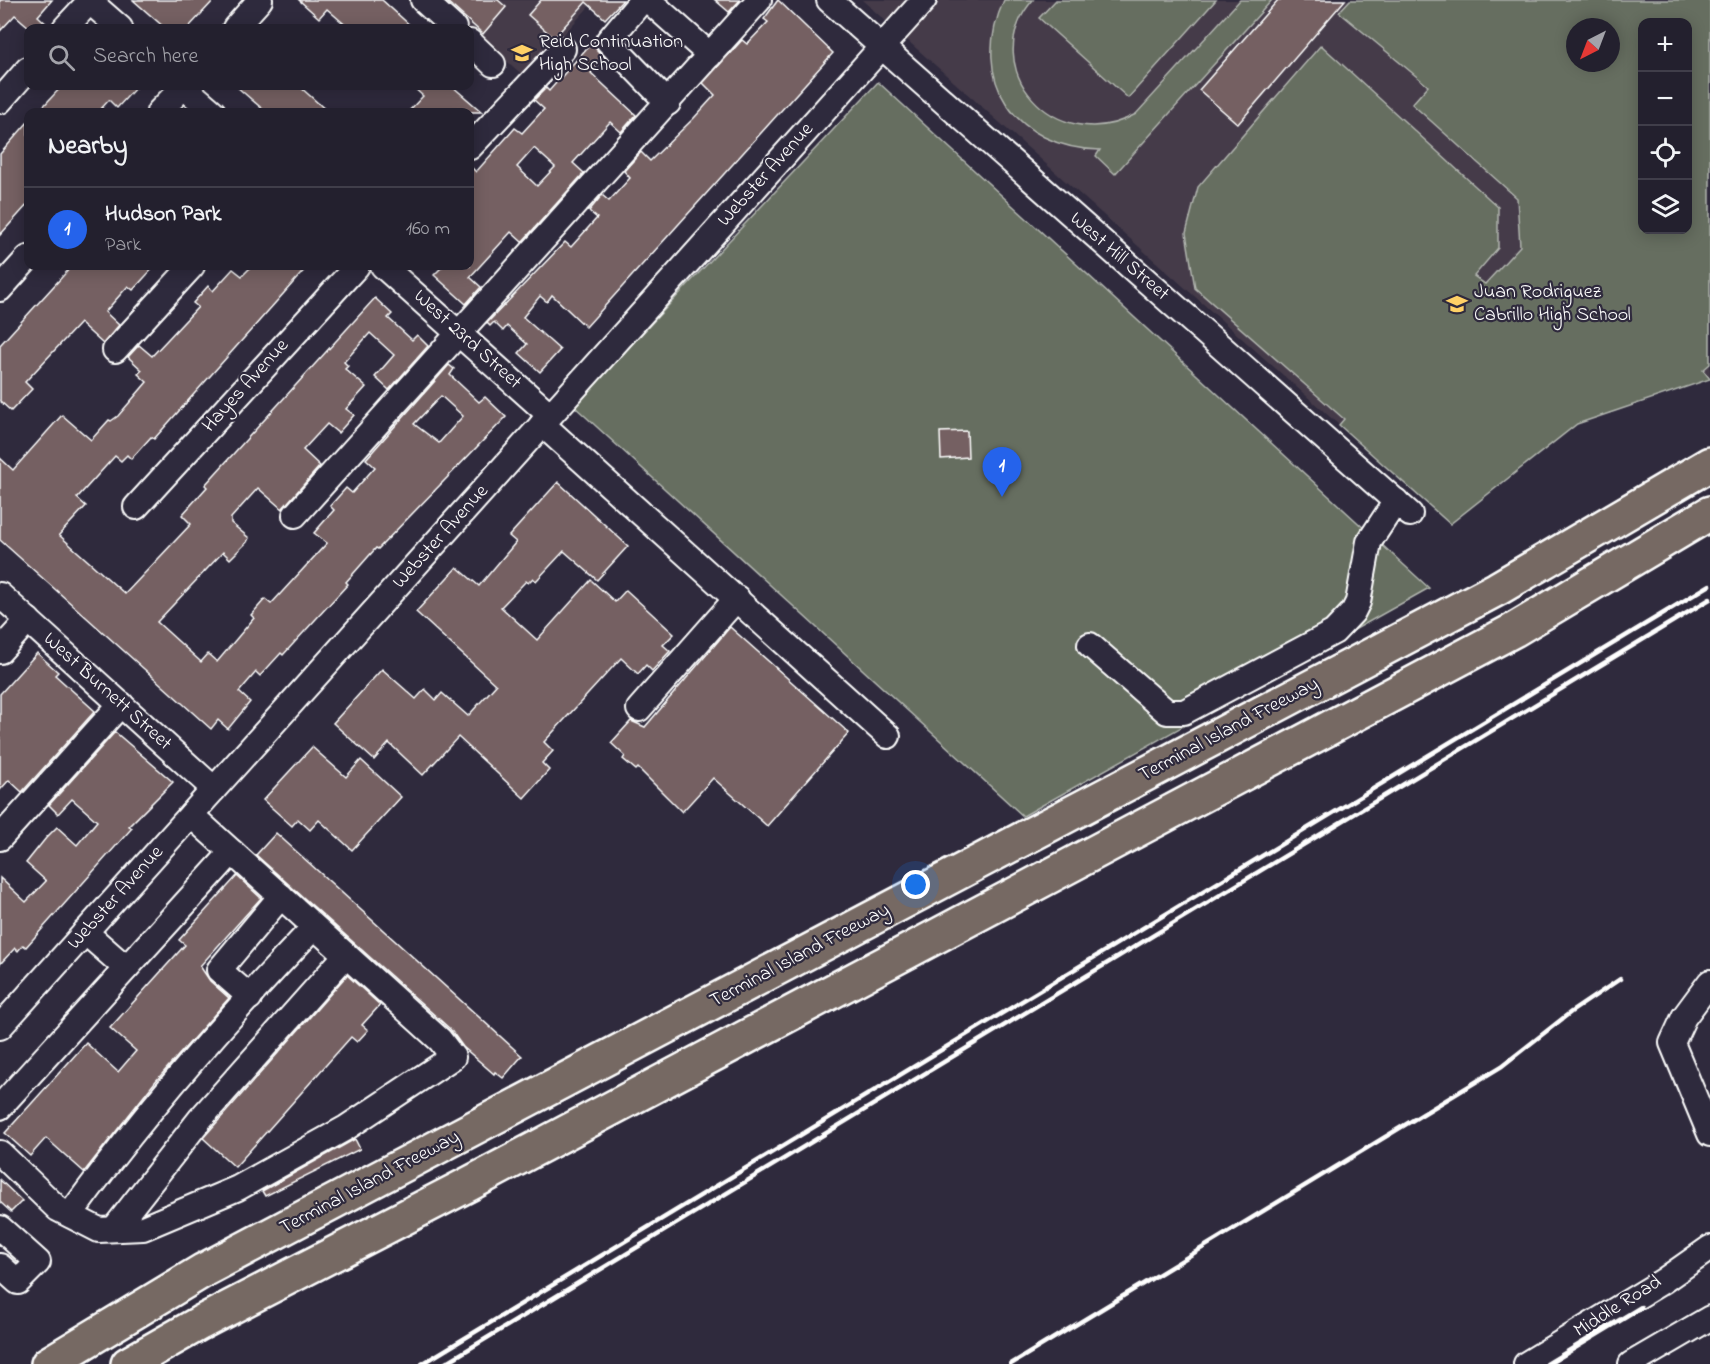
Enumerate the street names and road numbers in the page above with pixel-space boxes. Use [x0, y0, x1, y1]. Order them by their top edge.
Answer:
street label: Webster Avenue [711, 116, 821, 234]
street label: West Hill Street [1063, 205, 1175, 309]
street label: West 23rd Street [406, 283, 528, 397]
street label: Hayes Avenue [196, 333, 296, 439]
street label: Webster Avenue [386, 478, 496, 596]
street label: West Burnett Street [36, 626, 178, 758]
street label: Terminal Island Freeway [1134, 670, 1324, 790]
street label: Webster Avenue [61, 839, 171, 957]
street label: Terminal Island Freeway [705, 896, 895, 1016]
street label: Terminal Island Freeway [275, 1123, 465, 1243]
street label: Middle Road [1568, 1268, 1668, 1346]

